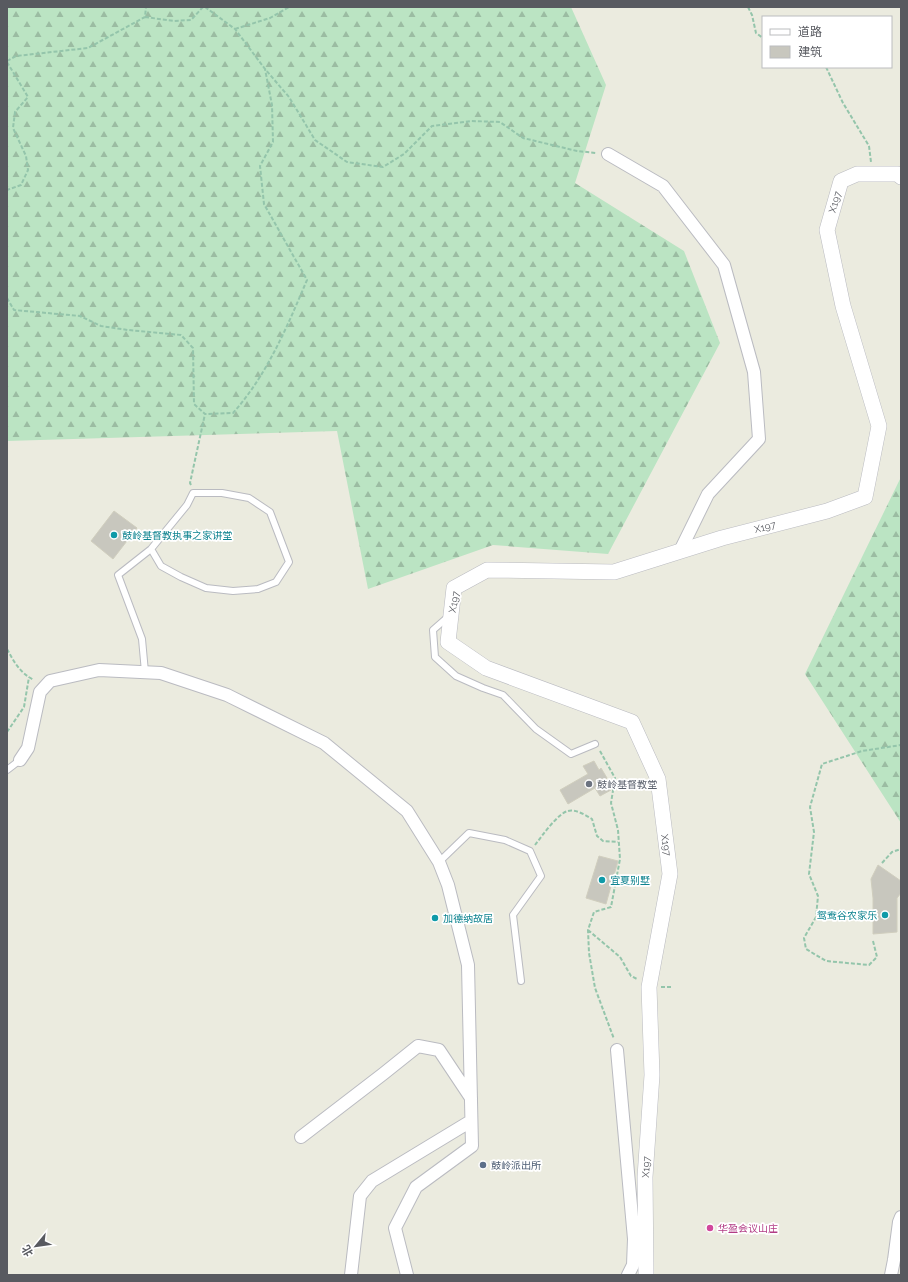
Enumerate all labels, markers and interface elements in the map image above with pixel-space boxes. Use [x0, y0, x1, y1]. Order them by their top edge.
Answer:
legend [762, 16, 892, 68]
text: 道路 [798, 25, 822, 39]
text: 建筑 [798, 45, 822, 59]
street label: X197 [827, 189, 843, 214]
street label: X197 [753, 519, 778, 535]
marker: 鼓岭基督教执事之家讲堂 [109, 530, 119, 540]
place label: 鼓岭基督教执事之家讲堂 [122, 530, 232, 541]
street label: X197 [447, 590, 461, 614]
marker: 鼓岭基督教堂 [584, 779, 594, 789]
place label: 鼓岭基督教堂 [597, 779, 657, 790]
street label: X197 [659, 833, 673, 857]
marker: 宜夏别墅 [597, 875, 607, 885]
place label: 宜夏别墅 [610, 875, 650, 886]
place label: 鸳鸯谷农家乐 [817, 910, 877, 921]
marker: 鸳鸯谷农家乐 [880, 910, 890, 920]
marker: 加德纳故居 [430, 913, 440, 923]
place label: 加德纳故居 [443, 913, 493, 924]
street label: X197 [640, 1155, 652, 1178]
marker: 鼓岭派出所 [478, 1160, 488, 1170]
place label: 鼓岭派出所 [491, 1160, 541, 1171]
marker: 华盈会议山庄 [705, 1223, 715, 1233]
place label: 华盈会议山庄 [718, 1223, 778, 1234]
north arrow [16, 1226, 56, 1266]
text: 北 [19, 1243, 36, 1259]

